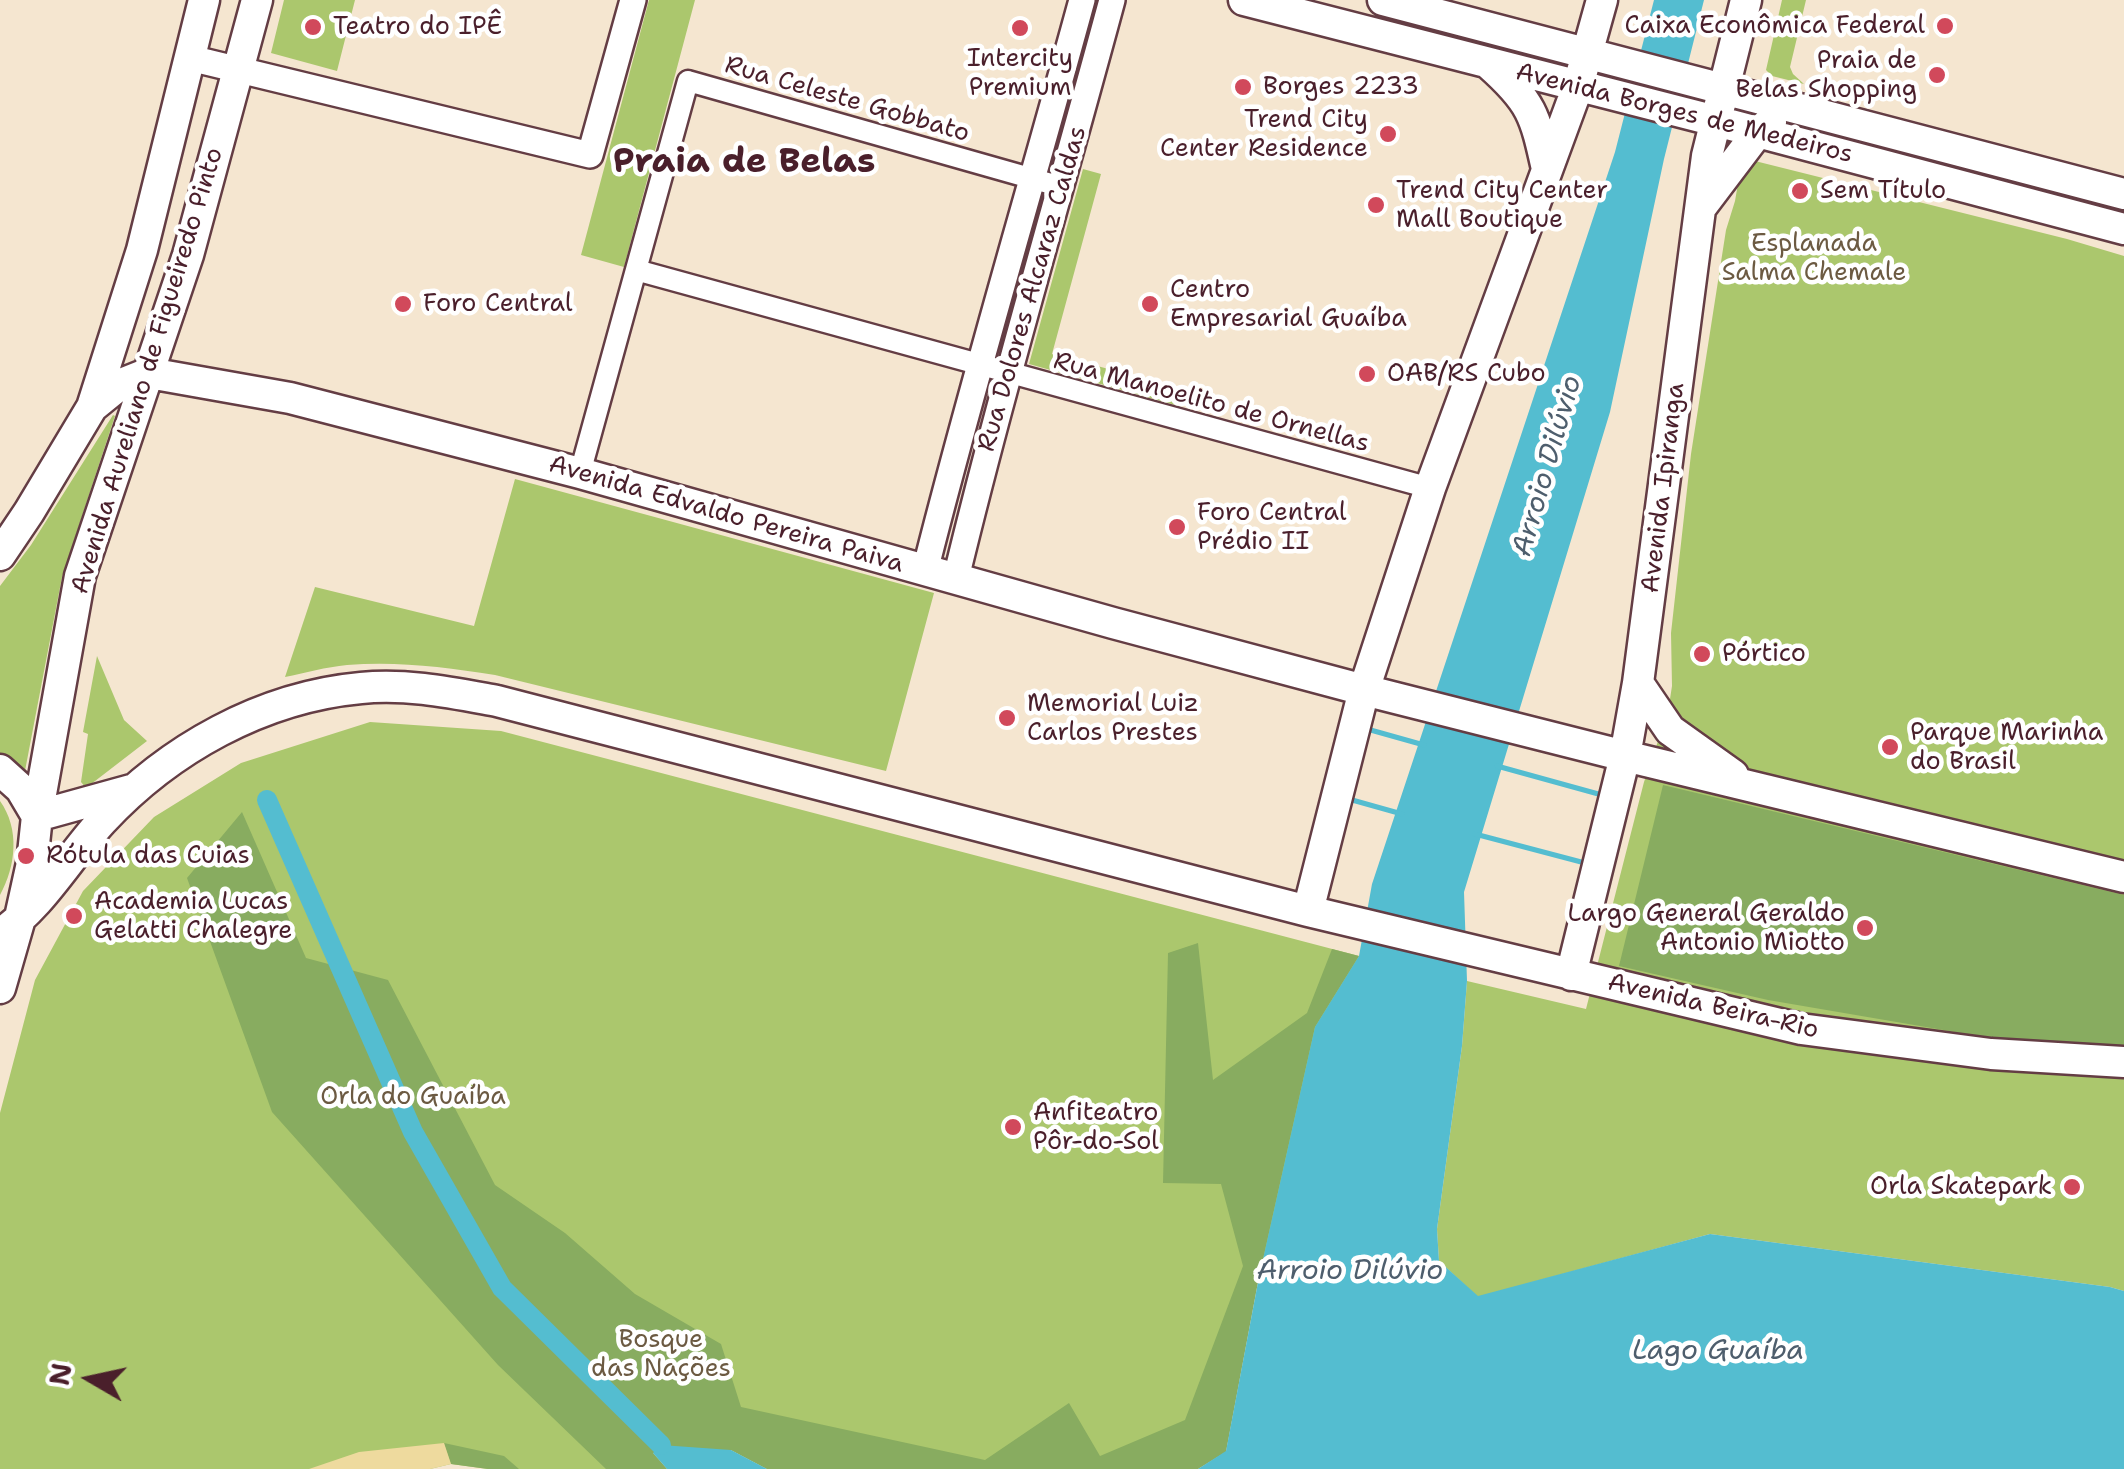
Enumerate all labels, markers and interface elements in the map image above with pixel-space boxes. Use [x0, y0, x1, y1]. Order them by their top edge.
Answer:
place label: Caixa Econômica Federal [1625, 11, 1925, 41]
place label: Teatro do IPÊ [333, 12, 502, 42]
marker: Caixa Econômica Federal [1934, 15, 1956, 37]
marker: Teatro do IPÊ [302, 16, 324, 38]
marker: Intercity Premium [1009, 17, 1031, 39]
place label: Intercity Premium [967, 44, 1073, 103]
place label: Praia de Belas Shopping [1735, 46, 1917, 105]
street label: Rua Celeste Gobbato [721, 51, 973, 149]
street label: Avenida Borges de Medeiros [1512, 58, 1856, 170]
marker: Praia de Belas Shopping [1926, 64, 1948, 86]
place label: Borges 2233 [1263, 72, 1419, 102]
marker: Borges 2233 [1232, 76, 1254, 98]
place label: Trend City Center Residence [1160, 105, 1368, 164]
street label: Rua Dolores Alcaraz Caldas [972, 123, 1094, 455]
marker: Trend City Center Residence [1377, 123, 1399, 145]
district label: Praia de Belas [613, 142, 875, 184]
street label: Avenida Aureliano de Figueiredo Pinto [66, 144, 230, 598]
place label: Trend City Center Mall Boutique [1396, 176, 1608, 235]
place label: Sem Título [1820, 176, 1946, 206]
marker: Sem Título [1789, 180, 1811, 202]
marker: Trend City Center Mall Boutique [1365, 194, 1387, 216]
park label: Esplanada Salma Chemale [1722, 229, 1906, 288]
place label: Centro Empresarial Guaíba [1170, 275, 1407, 334]
place label: Foro Central [423, 289, 573, 319]
marker: Foro Central [392, 293, 414, 315]
marker: Centro Empresarial Guaíba [1139, 293, 1161, 315]
street label: Rua Manoelito de Ornellas [1050, 346, 1372, 460]
place label: OAB/RS Cubo [1387, 359, 1546, 389]
marker: OAB/RS Cubo [1356, 363, 1378, 385]
water label: Arroio Dilúvio [1506, 372, 1590, 560]
street label: Avenida Ipiranga [1636, 381, 1692, 595]
street label: Avenida Edvaldo Pereira Paiva [545, 450, 907, 580]
place label: Foro Central Prédio II [1197, 498, 1347, 557]
marker: Foro Central Prédio II [1166, 516, 1188, 538]
place label: Pórtico [1722, 639, 1806, 669]
marker: Pórtico [1691, 643, 1713, 665]
place label: Memorial Luiz Carlos Prestes [1027, 689, 1199, 748]
marker: Memorial Luiz Carlos Prestes [996, 707, 1018, 729]
place label: Parque Marinha do Brasil [1910, 718, 2103, 777]
marker: Parque Marinha do Brasil [1879, 736, 1901, 758]
place label: Rótula das Cuias [46, 841, 250, 871]
marker: Rótula das Cuias [15, 845, 37, 867]
place label: Academia Lucas Gelatti Chalegre [94, 887, 292, 946]
place label: Largo General Geraldo Antonio Miotto [1568, 899, 1845, 958]
marker: Academia Lucas Gelatti Chalegre [63, 905, 85, 927]
marker: Largo General Geraldo Antonio Miotto [1854, 917, 1876, 939]
street label: Avenida Beira-Rio [1605, 968, 1821, 1046]
park label: Orla do Guaíba [320, 1082, 506, 1112]
place label: Anfiteatro Pôr-do-Sol [1033, 1098, 1159, 1157]
marker: Anfiteatro Pôr-do-Sol [1002, 1116, 1024, 1138]
place label: Orla Skatepark [1870, 1172, 2052, 1202]
marker: Orla Skatepark [2061, 1176, 2083, 1198]
water label: Arroio Dilúvio [1257, 1255, 1443, 1289]
park label: Bosque das Nações [591, 1325, 731, 1384]
north arrow [40, 1329, 140, 1429]
water label: Lago Guaíba [1632, 1335, 1804, 1369]
text: N [40, 1360, 81, 1388]

